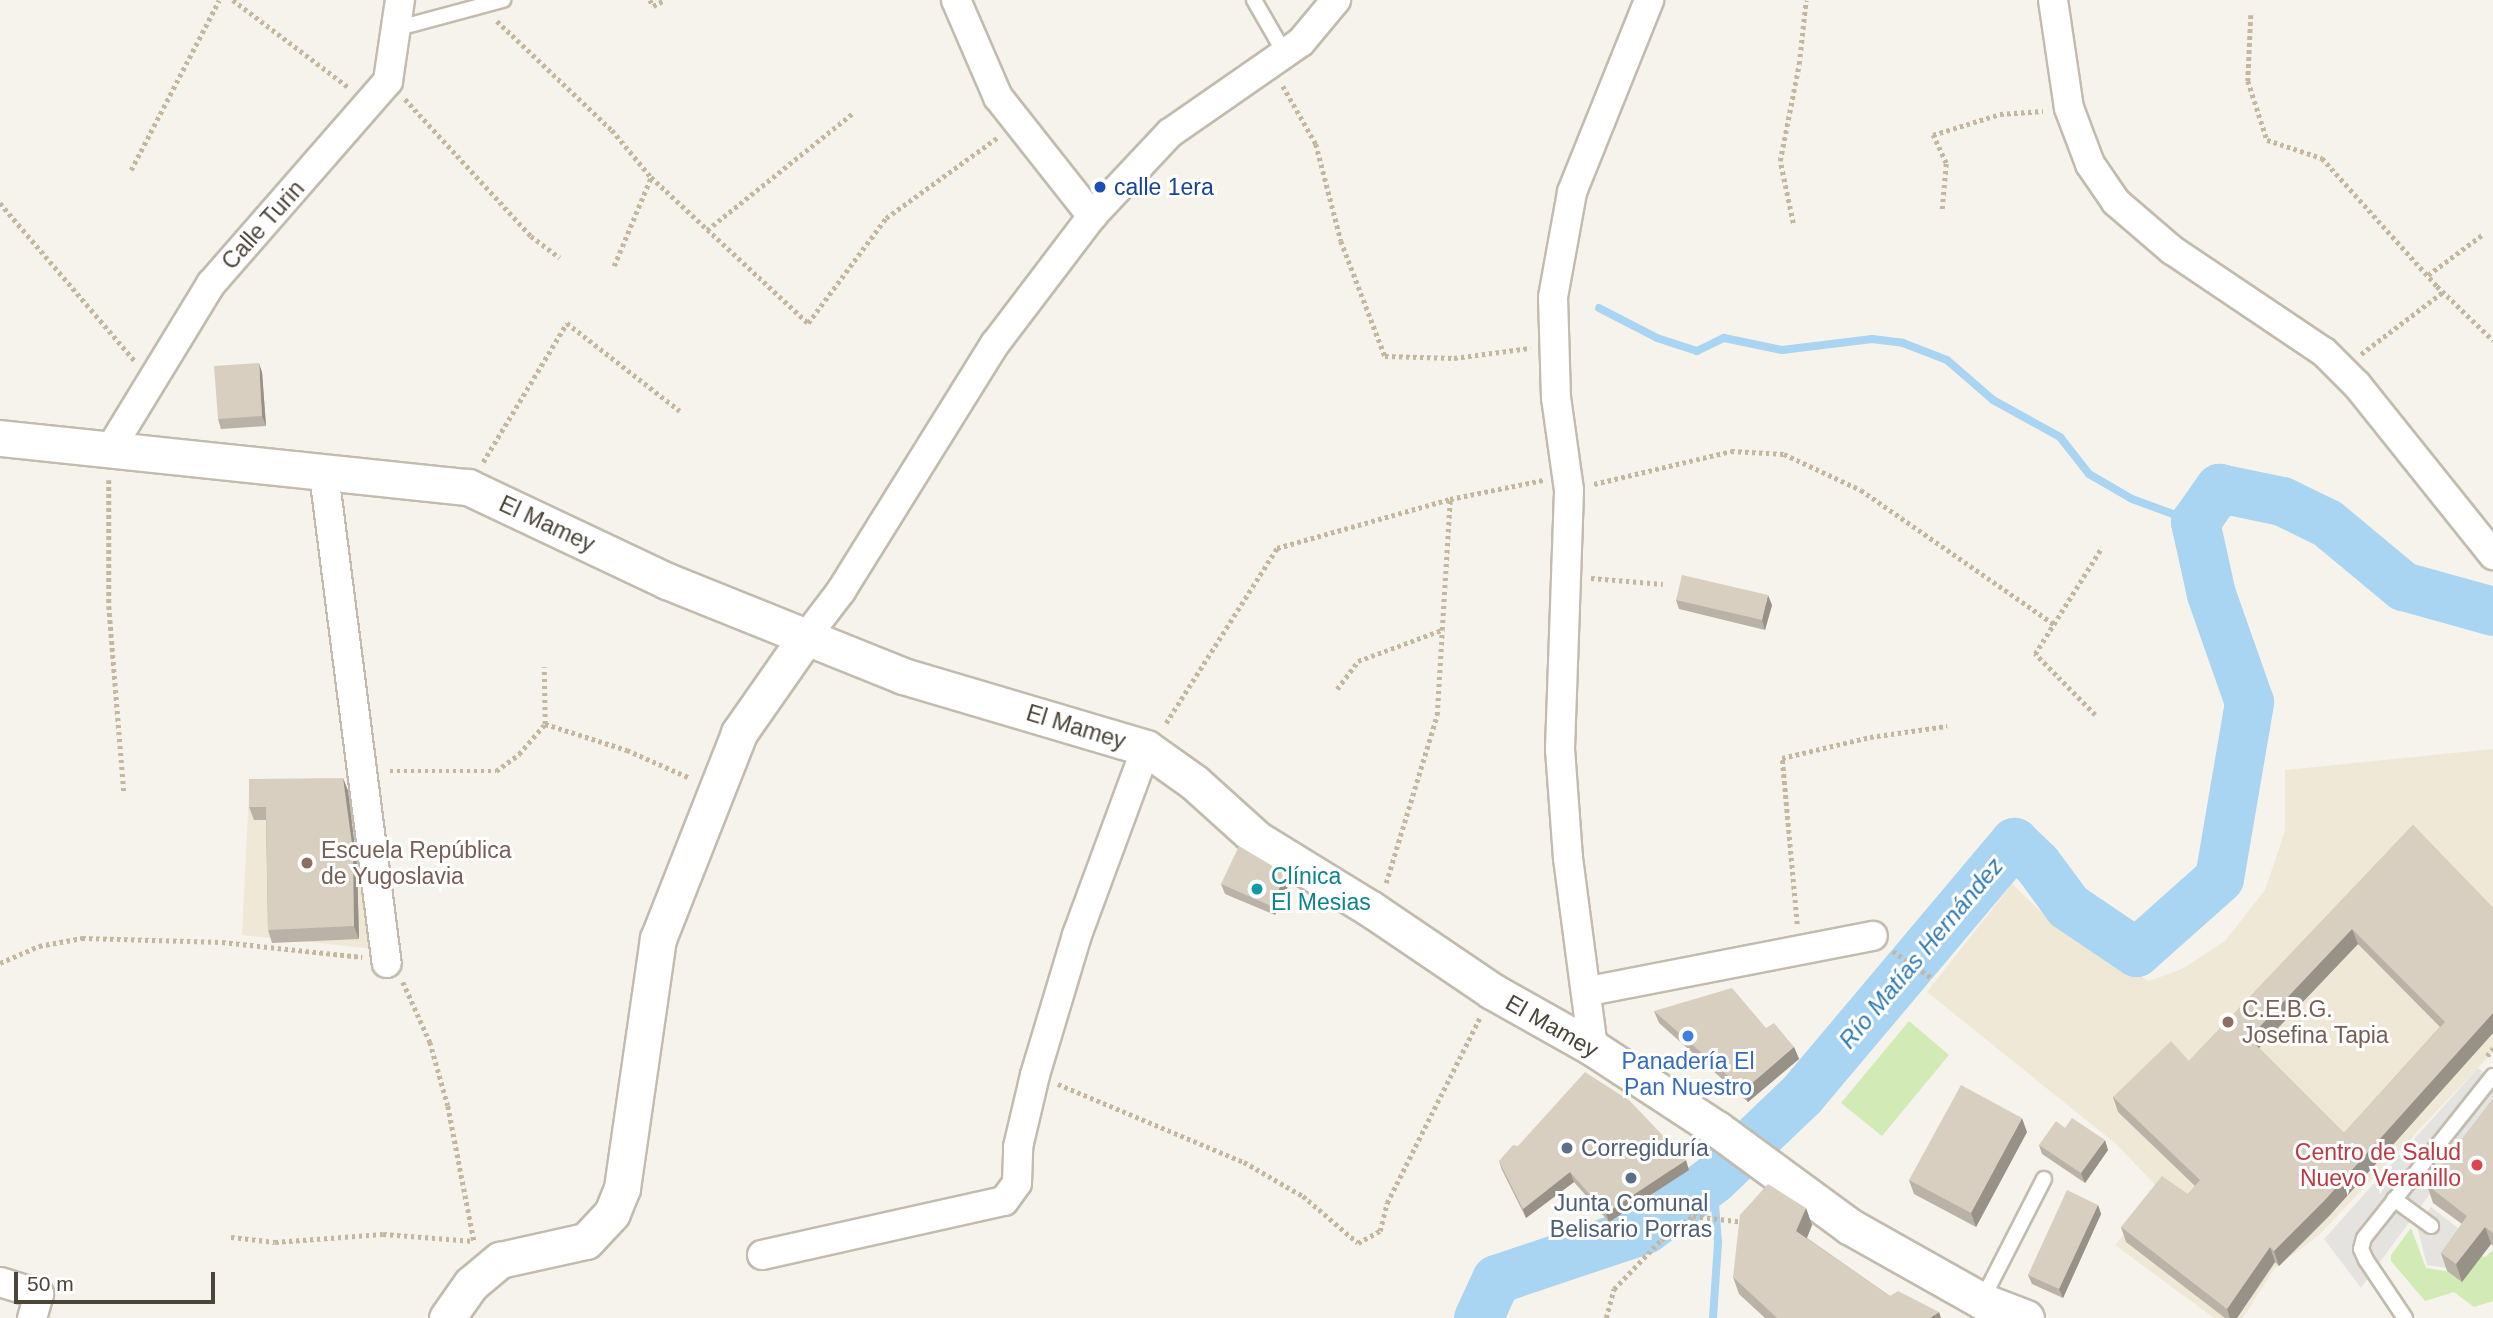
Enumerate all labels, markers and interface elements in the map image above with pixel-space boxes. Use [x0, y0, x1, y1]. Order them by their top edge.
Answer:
place label: calle 1era [1114, 173, 1214, 201]
street label: Calle Turin [216, 175, 310, 275]
marker: calle 1era [1092, 179, 1108, 195]
street label: El Mamey [495, 490, 599, 558]
street label: El Mamey [1023, 699, 1129, 755]
place label: Escuela República de Yugoslavia [321, 836, 512, 890]
water label: Río Matías Hernández [1833, 852, 2009, 1054]
marker: Escuela República de Yugoslavia [299, 855, 315, 871]
place label: Clínica El Mesias [1271, 862, 1371, 916]
marker: Clínica El Mesias [1249, 881, 1265, 897]
street label: El Mamey [1501, 988, 1603, 1064]
place label: C.E.B.G. Josefina Tapia [2242, 995, 2389, 1049]
marker: C.E.B.G. Josefina Tapia [2220, 1014, 2236, 1030]
marker: Panadería El Pan Nuestro [1680, 1028, 1696, 1044]
place label: Panadería El Pan Nuestro [1622, 1047, 1754, 1101]
place label: Corregiduría [1581, 1134, 1709, 1162]
place label: Centro de Salud Nuevo Veranillo [2295, 1138, 2461, 1192]
marker: Corregiduría [1559, 1140, 1575, 1156]
marker: Centro de Salud Nuevo Veranillo [2467, 1155, 2487, 1175]
marker: Junta Comunal Belisario Porras [1623, 1170, 1639, 1186]
place label: Junta Comunal Belisario Porras [1550, 1189, 1712, 1243]
scale bar [18, 1258, 219, 1302]
text: 50 m [27, 1272, 74, 1295]

